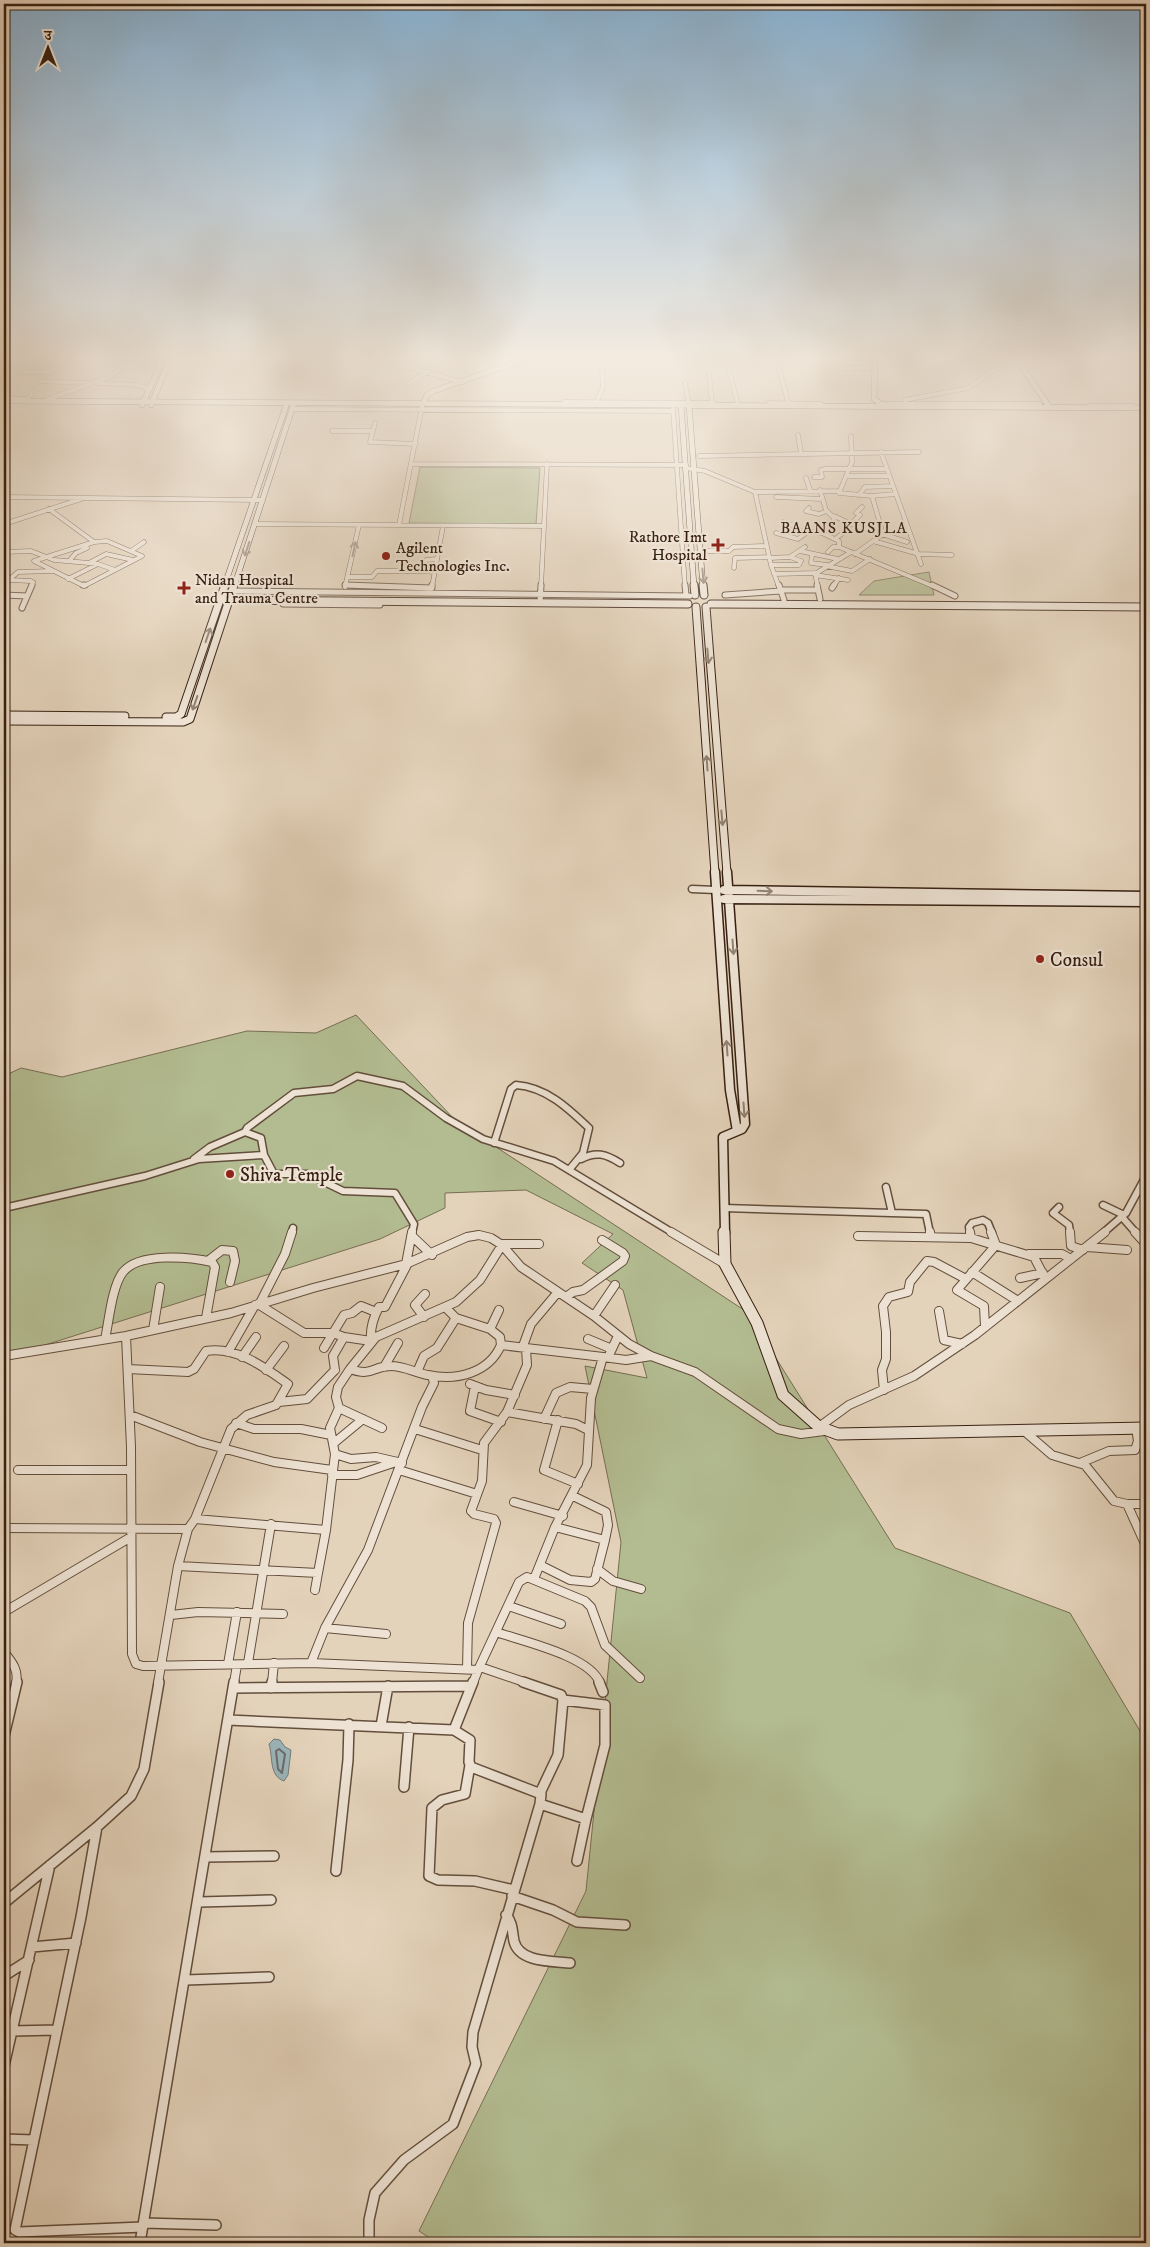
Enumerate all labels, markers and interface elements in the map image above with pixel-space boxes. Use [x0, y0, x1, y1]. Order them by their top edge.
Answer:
north arrow [22, 22, 72, 72]
text: उ [43, 27, 52, 45]
district label: BAANS KUSJLA [780, 518, 908, 538]
place label: Rathore Imt Hospital [629, 527, 707, 565]
place label: Agilent Technologies Inc. [396, 538, 510, 576]
marker: Rathore Imt Hospital [711, 538, 725, 552]
one-way arrow [242, 541, 251, 557]
one-way arrow [349, 542, 359, 558]
marker: Agilent Technologies Inc. [380, 550, 392, 562]
one-way arrow [698, 567, 707, 583]
place label: Nidan Hospital and Trauma Centre [195, 570, 318, 608]
marker: Nidan Hospital and Trauma Centre [177, 581, 191, 595]
one-way arrow [204, 627, 214, 643]
one-way arrow [703, 647, 713, 663]
one-way arrow [190, 695, 199, 711]
one-way arrow [702, 755, 711, 771]
one-way arrow [717, 809, 727, 825]
one-way arrow [756, 886, 772, 896]
one-way arrow [729, 939, 738, 955]
place label: Consul [1050, 949, 1103, 972]
marker: Consul [1034, 953, 1046, 965]
one-way arrow [722, 1040, 732, 1056]
one-way arrow [740, 1101, 749, 1117]
place label: Shiva Temple [240, 1164, 343, 1187]
marker: Shiva Temple [224, 1168, 236, 1180]

